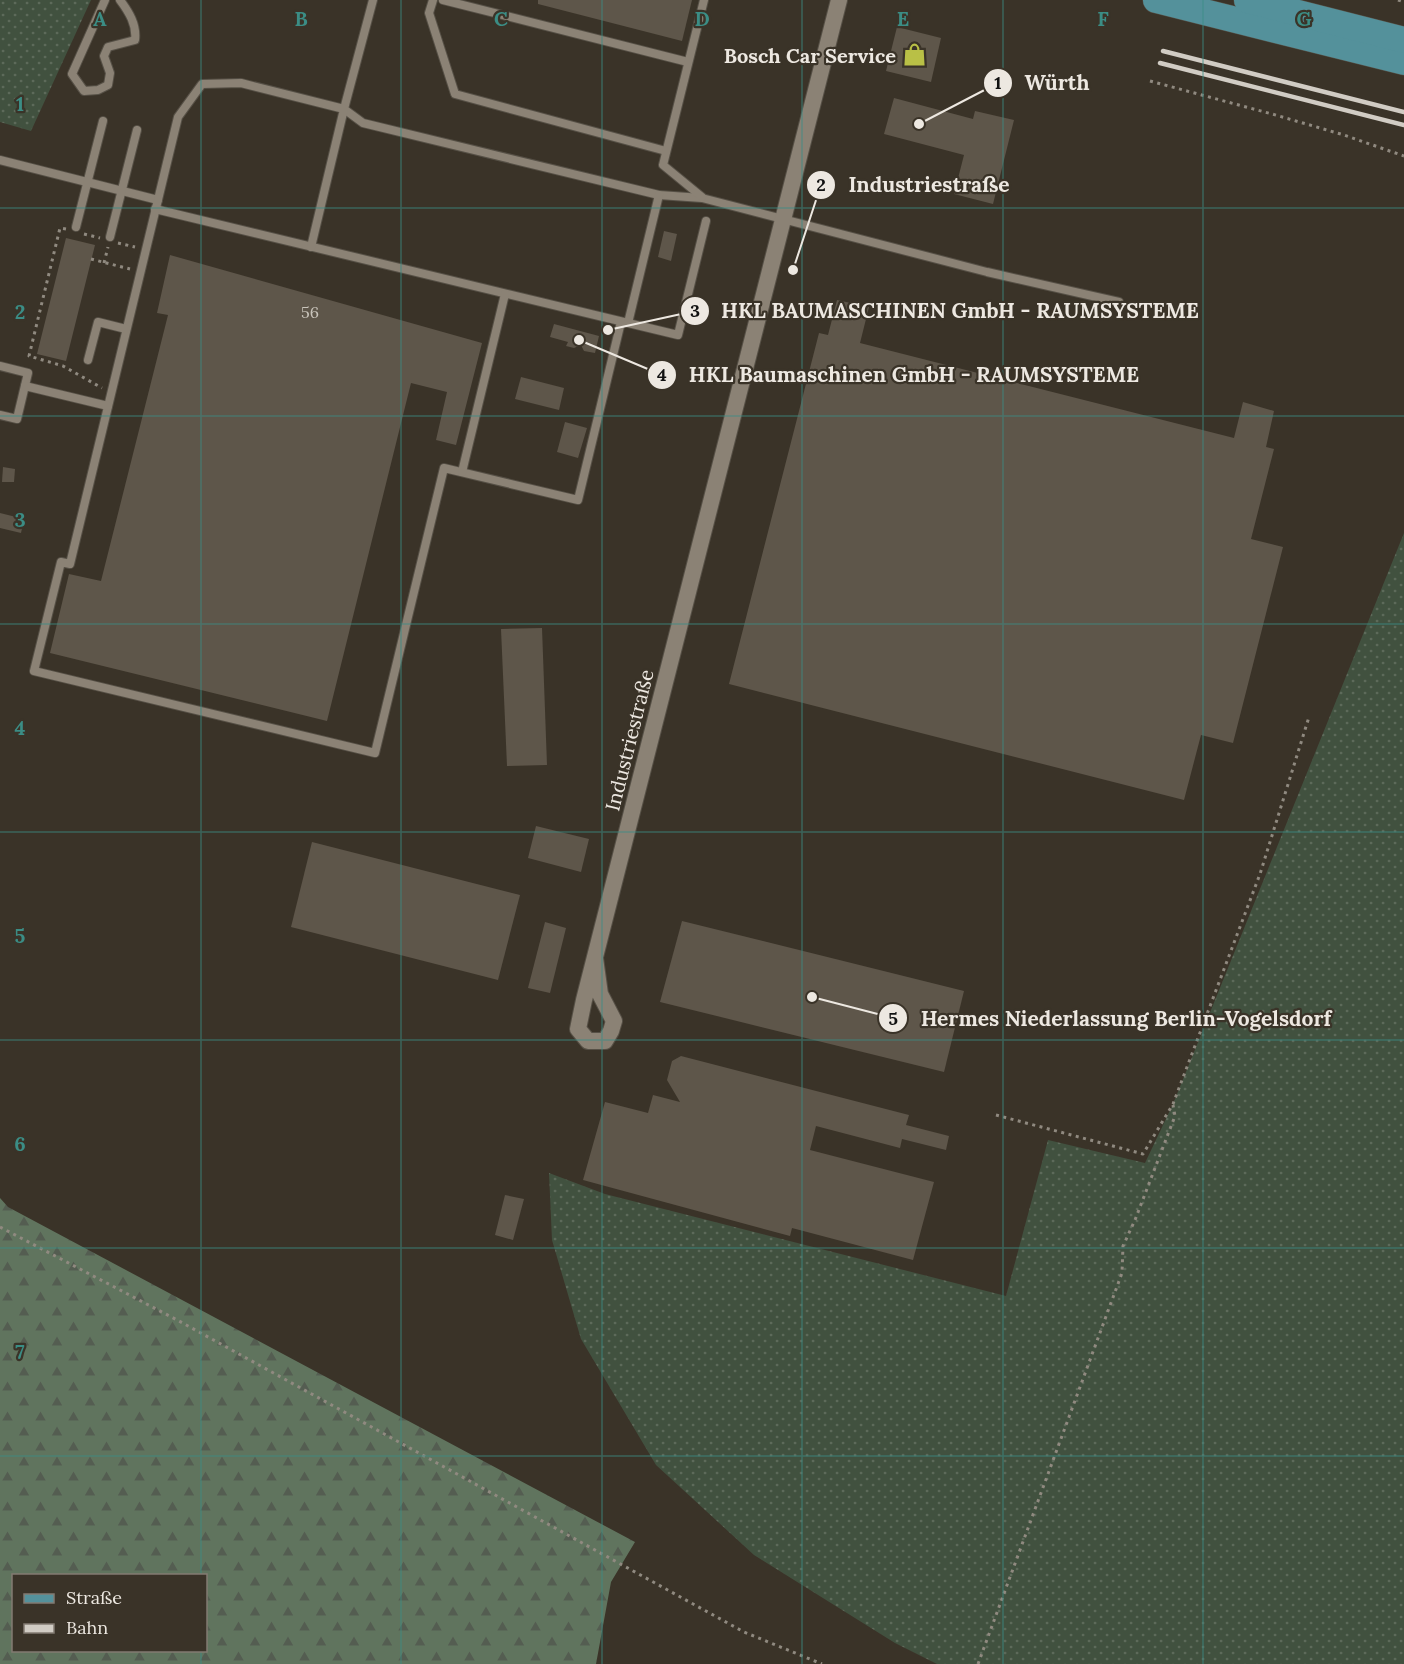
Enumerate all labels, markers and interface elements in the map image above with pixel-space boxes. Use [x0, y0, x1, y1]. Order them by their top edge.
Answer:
text: A [93, 6, 107, 31]
text: B [294, 6, 308, 31]
text: C [494, 6, 508, 31]
text: D [694, 6, 710, 31]
text: E [897, 6, 909, 31]
text: F [1097, 6, 1109, 31]
text: G [1296, 6, 1312, 31]
shop icon: Bosch Car Service [901, 42, 927, 68]
place label: Bosch Car Service [724, 43, 896, 68]
callout: Würth [983, 63, 1102, 102]
text: Würth [1024, 69, 1090, 96]
text: 1 [994, 71, 1002, 94]
text: 1 [16, 91, 24, 116]
callout: Industriestraße [806, 166, 1022, 205]
text: Industriestraße [848, 171, 1010, 198]
text: 2 [816, 173, 826, 196]
callout: HKL BAUMASCHINEN GmbH - RAUMSYSTEME [680, 291, 1211, 330]
text: HKL BAUMASCHINEN GmbH - RAUMSYSTEME [721, 297, 1199, 324]
text: 2 [15, 299, 25, 324]
text: 3 [690, 299, 700, 322]
house number: 56 [301, 302, 319, 322]
callout: HKL Baumaschinen GmbH - RAUMSYSTEME [647, 356, 1152, 395]
text: HKL Baumaschinen GmbH - RAUMSYSTEME [689, 361, 1139, 388]
text: 4 [657, 363, 667, 386]
text: 3 [14, 507, 26, 532]
street label: Industriestraße [599, 666, 659, 813]
text: 4 [15, 715, 26, 740]
text: 5 [15, 923, 26, 948]
callout: Hermes Niederlassung Berlin-Vogelsdorf [878, 999, 1343, 1038]
text: Hermes Niederlassung Berlin-Vogelsdorf [921, 1005, 1333, 1032]
text: 5 [888, 1007, 898, 1030]
text: 6 [14, 1131, 26, 1156]
text: 7 [15, 1339, 25, 1364]
legend [12, 1574, 207, 1652]
text: Straße [66, 1586, 122, 1609]
text: Bahn [66, 1616, 108, 1639]

